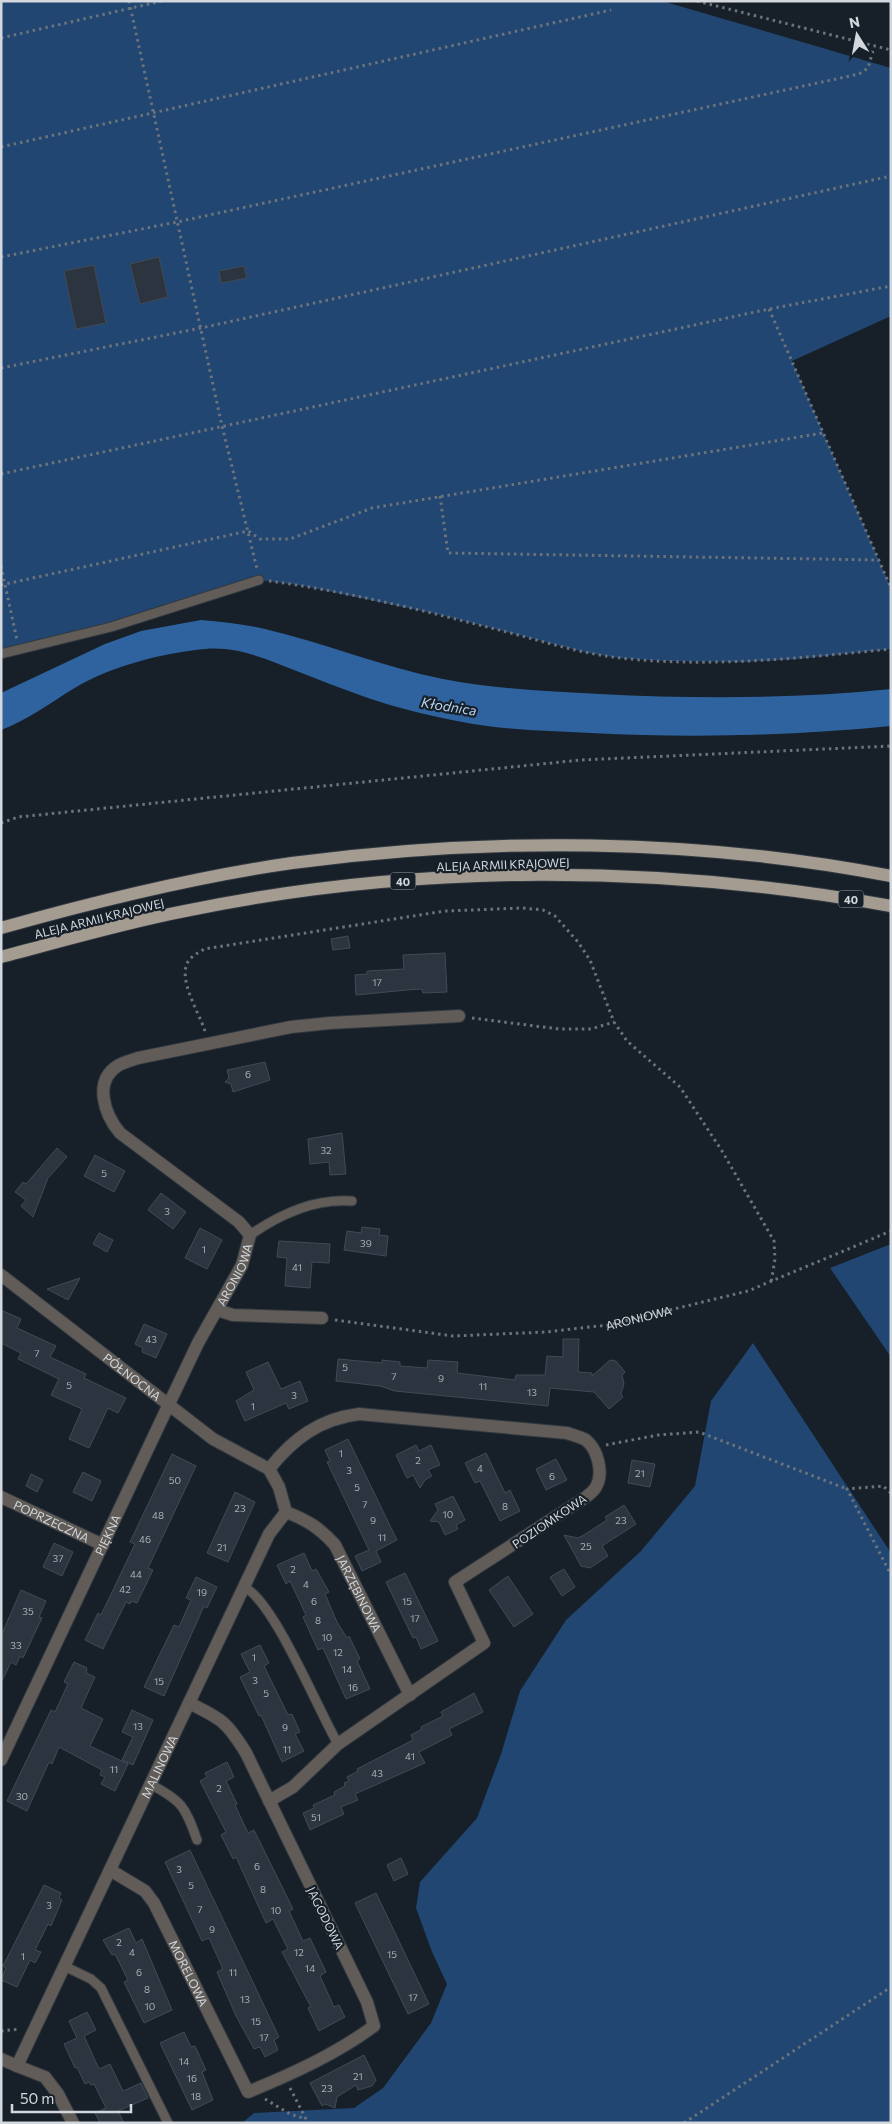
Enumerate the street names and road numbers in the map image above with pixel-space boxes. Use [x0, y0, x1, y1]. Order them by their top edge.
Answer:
street label: ALEJA ARMII KRAJOWEJ [436, 855, 570, 874]
road number: 40 [390, 872, 416, 889]
road number: 40 [838, 891, 864, 908]
street label: ALEJA ARMII KRAJOWEJ [33, 895, 166, 942]
street label: ARONIOWA [214, 1242, 254, 1308]
street label: ARONIOWA [604, 1303, 673, 1332]
street label: PÓŁNOCNA [101, 1350, 164, 1403]
street label: POZIOMKOWA [509, 1491, 589, 1551]
street label: POPRZECZNA [12, 1497, 92, 1545]
street label: PIĘKNA [92, 1512, 123, 1557]
street label: JARZĘBINOWA [333, 1553, 384, 1634]
street label: MALINOWA [138, 1733, 180, 1800]
street label: JAGODOWA [304, 1884, 347, 1952]
street label: MORELOWA [166, 1938, 211, 2008]

